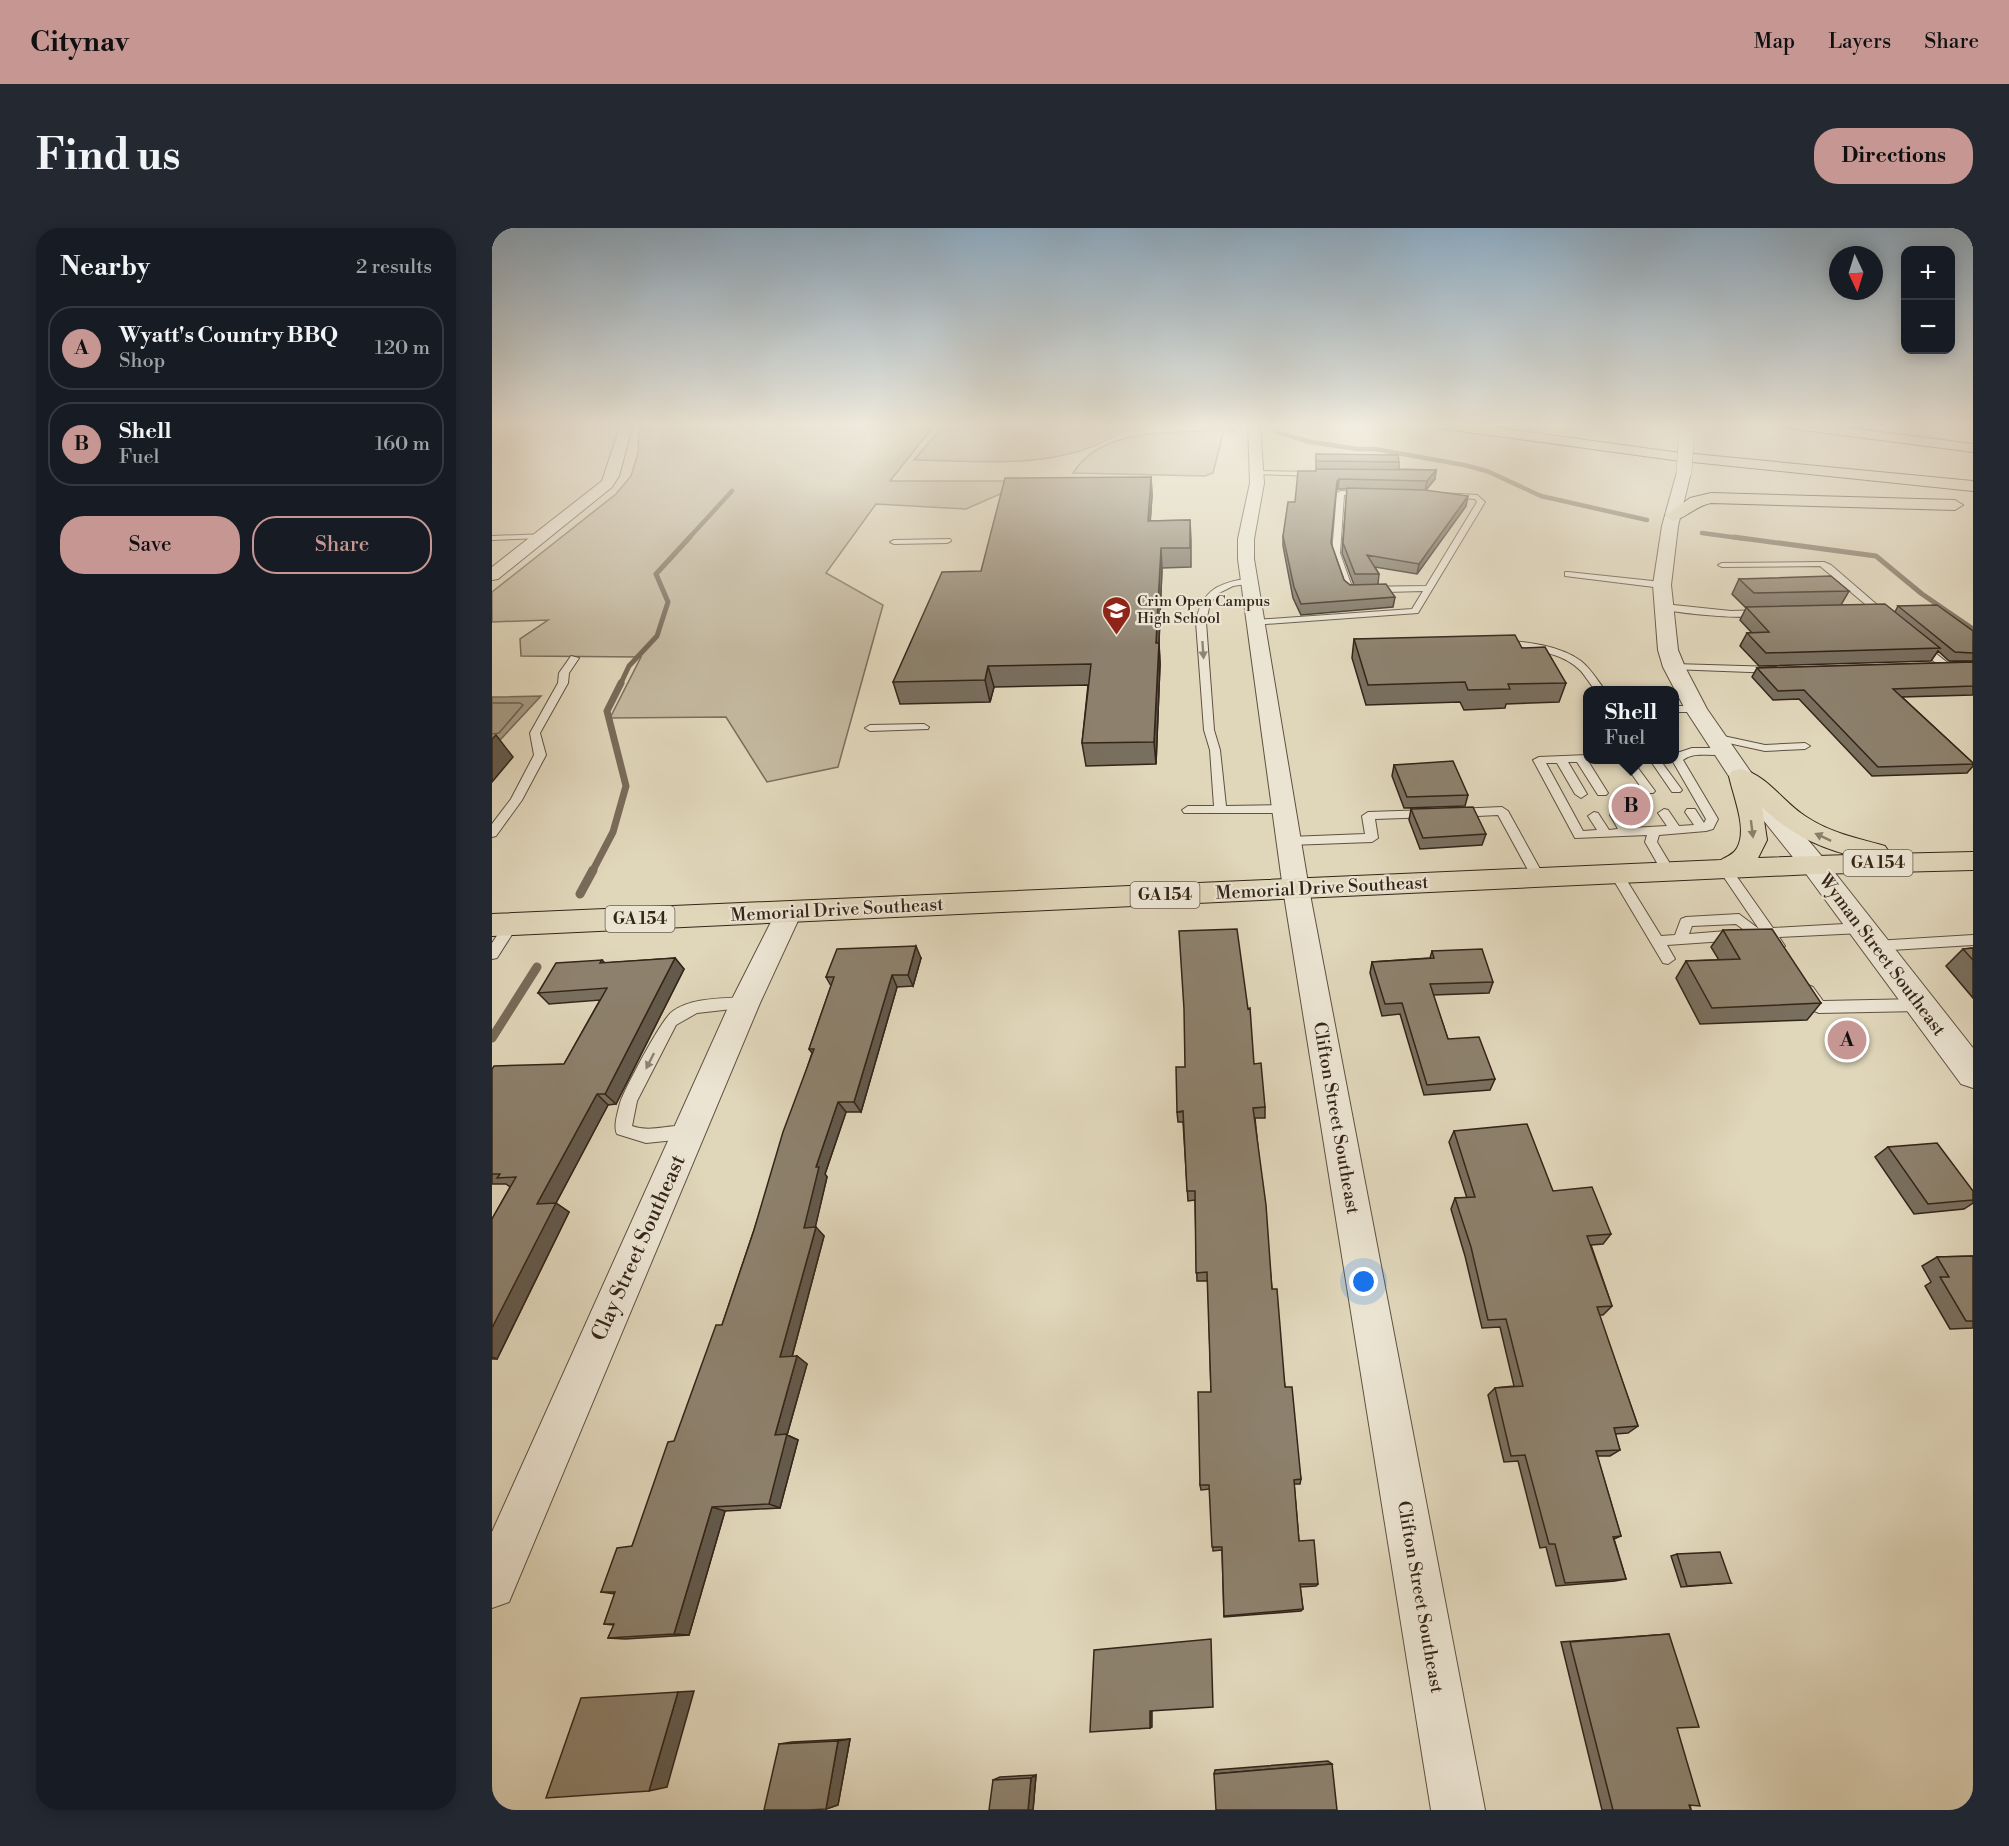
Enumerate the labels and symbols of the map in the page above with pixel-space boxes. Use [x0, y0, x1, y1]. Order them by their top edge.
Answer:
north arrow [1829, 246, 1883, 300]
place label: Crim Open Campus High School [1137, 592, 1270, 628]
school or university icon: Crim Open Campus High School [1100, 594, 1132, 636]
one-way arrow [1198, 641, 1207, 660]
pin: B [1612, 784, 1650, 828]
one-way arrow [1747, 820, 1757, 839]
one-way arrow [1815, 833, 1832, 842]
road number: GA 154 [1844, 850, 1912, 876]
street label: Wyman Street Southeast [1813, 869, 1951, 1041]
street label: Memorial Drive Southeast [1215, 871, 1430, 905]
road number: GA 154 [1130, 882, 1200, 908]
street label: Memorial Drive Southeast [730, 893, 945, 927]
road number: GA 154 [606, 906, 674, 932]
pin: A [1828, 1018, 1866, 1062]
street label: Clifton Street Southeast [1308, 1020, 1364, 1216]
one-way arrow [645, 1053, 655, 1070]
street label: Clay Street Southeast [586, 1150, 692, 1345]
your location [1349, 1267, 1378, 1296]
street label: Clifton Street Southeast [1392, 1499, 1448, 1695]

